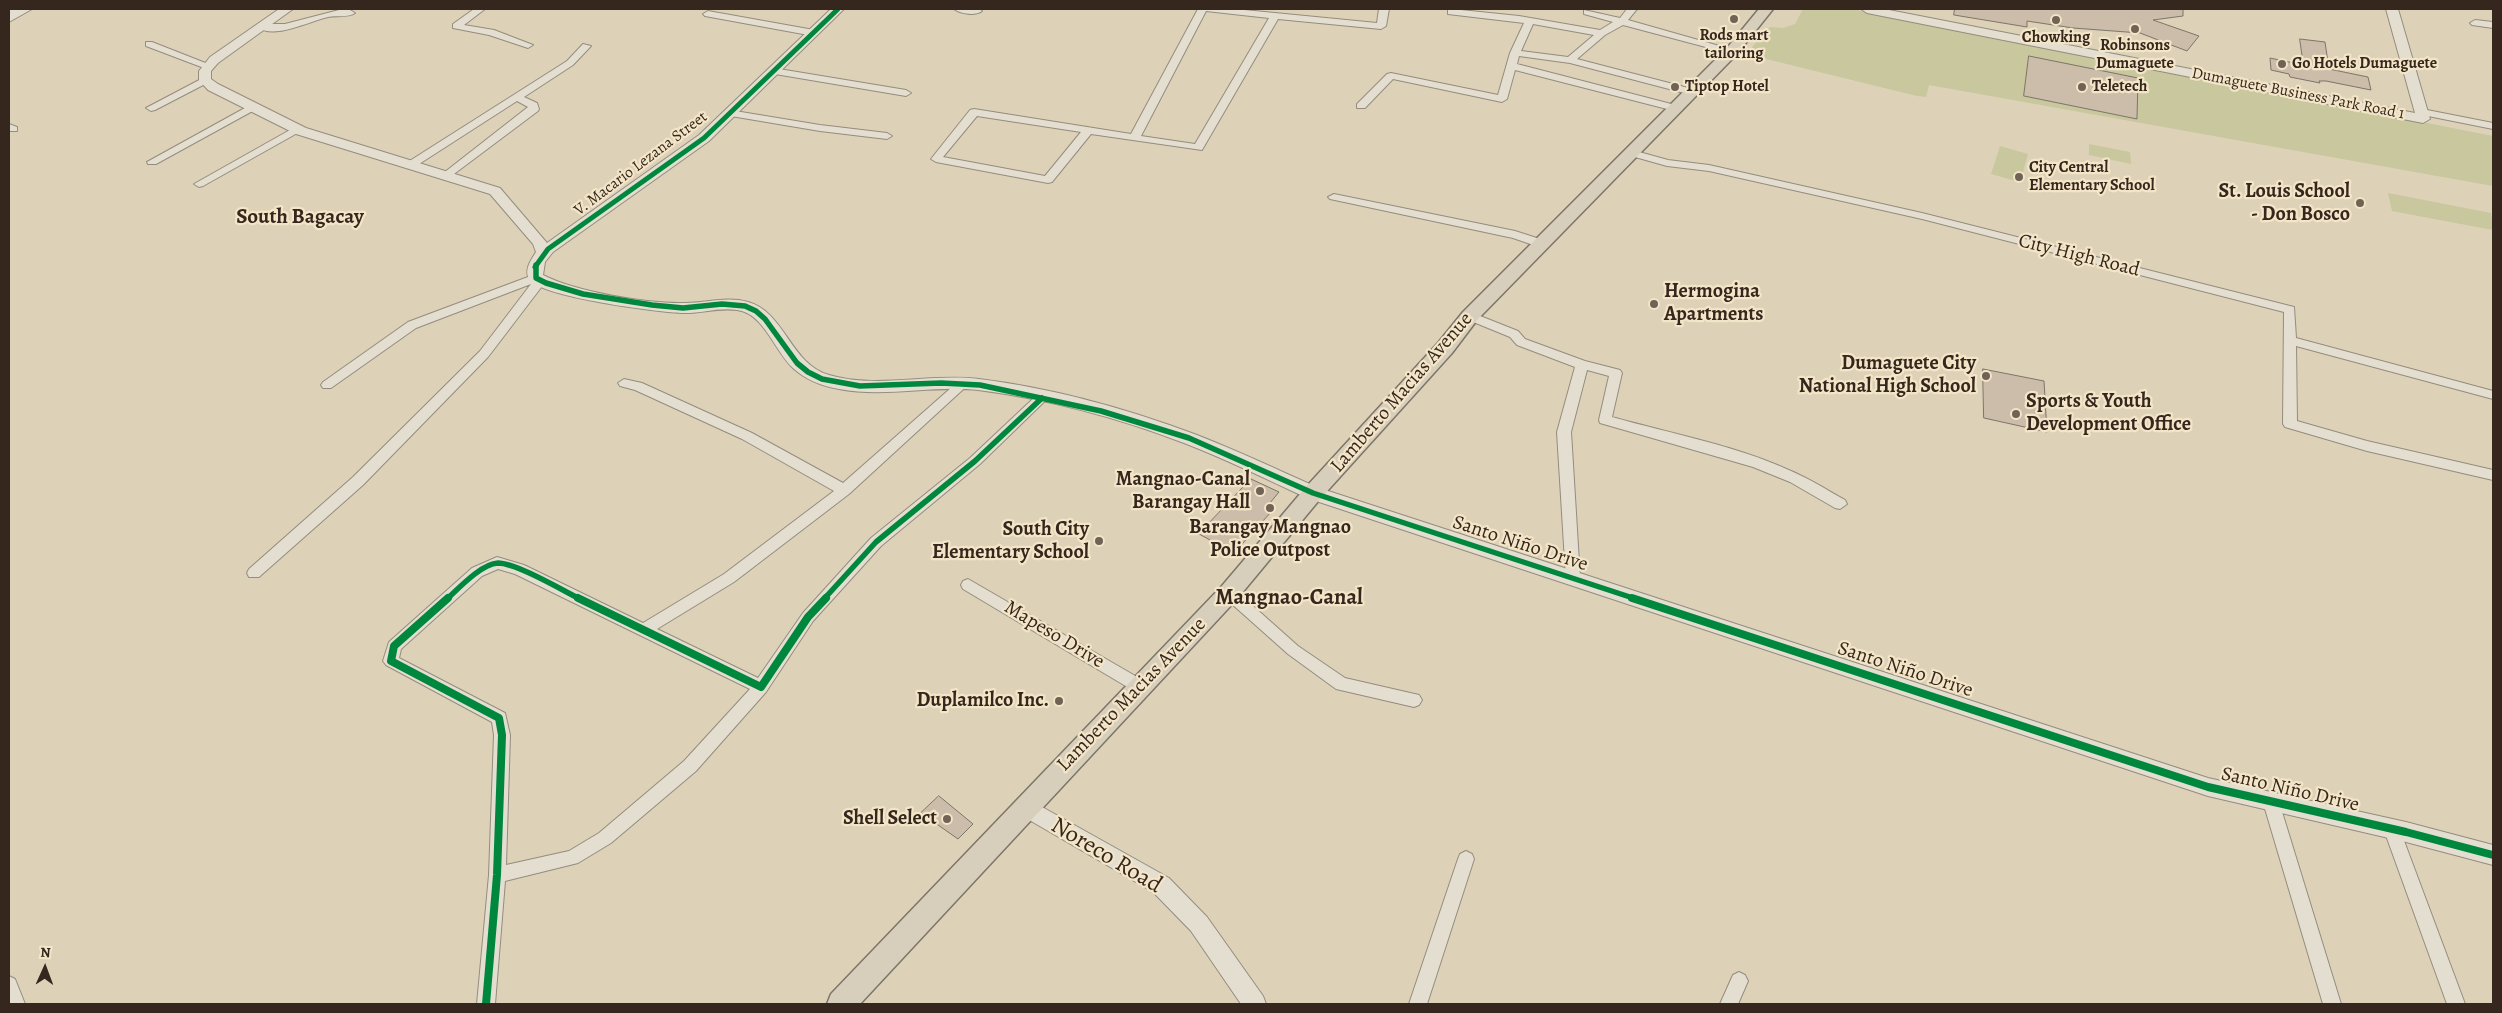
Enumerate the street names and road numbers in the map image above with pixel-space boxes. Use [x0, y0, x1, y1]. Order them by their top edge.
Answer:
street label: Dumaguete Business Park Road 1 [2190, 64, 2406, 124]
street label: V. Macario Lezana Street [571, 108, 711, 220]
street label: City High Road [2016, 229, 2142, 283]
street label: Lamberto Macias Avenue [1326, 308, 1478, 478]
street label: Santo Niño Drive [1449, 511, 1591, 577]
street label: Mapeso Drive [1000, 596, 1108, 674]
street label: Lamberto Macias Avenue [1052, 613, 1212, 777]
street label: Santo Niño Drive [1834, 637, 1976, 703]
street label: Santo Niño Drive [2219, 762, 2361, 818]
street label: Noreco Road [1045, 811, 1167, 901]

